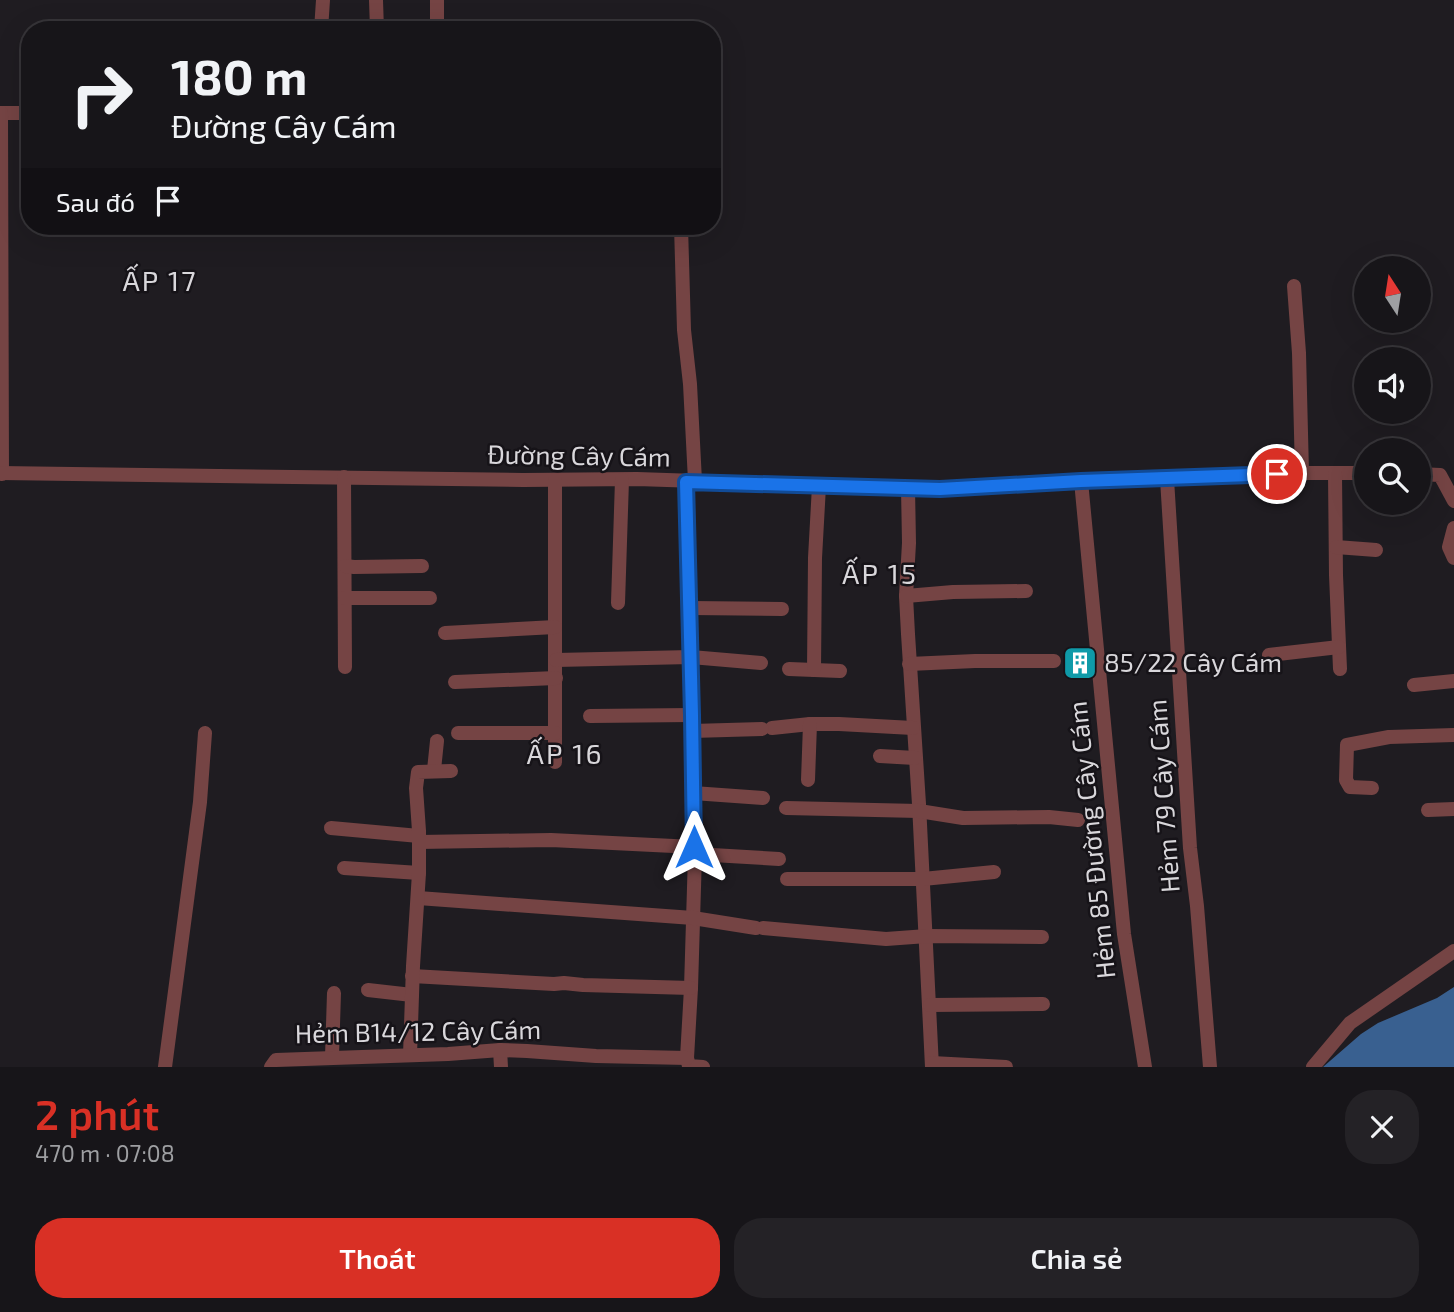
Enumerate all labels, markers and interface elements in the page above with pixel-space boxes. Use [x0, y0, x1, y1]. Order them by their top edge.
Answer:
text: 180 m [171, 46, 307, 105]
icon: right [56, 49, 147, 140]
text: Đường Cây Cám [171, 106, 397, 144]
icon: arrive [149, 182, 187, 220]
text: Sau đó [56, 186, 135, 217]
north arrow [1354, 256, 1432, 332]
map controls [1354, 256, 1431, 515]
district label: ẤP 17 [122, 263, 198, 297]
button: sound [1354, 347, 1431, 424]
street label: Đường Cây Cám [487, 437, 671, 472]
button: search [1354, 438, 1431, 515]
pin [1247, 444, 1307, 504]
icon: arrive [1258, 455, 1296, 493]
district label: ẤP 15 [842, 556, 918, 590]
building icon: 85/22 Cây Cám [1061, 644, 1099, 682]
place label: 85/22 Cây Cám [1104, 646, 1282, 677]
street label: Hẻm 79 Cây Cám [1140, 698, 1185, 894]
street label: Hẻm 85 Đường Cây Cám [1061, 700, 1120, 980]
district label: ẤP 16 [527, 736, 603, 770]
position arrow [657, 810, 731, 884]
street label: Hẻm B14/12 Cây Cám [294, 1013, 541, 1048]
text: 2 phút [35, 1088, 159, 1138]
button: close [1345, 1090, 1419, 1164]
text: 470 m · 07:08 [35, 1139, 175, 1167]
button: Thoát [35, 1218, 720, 1298]
button: Chia sẻ [734, 1218, 1419, 1298]

